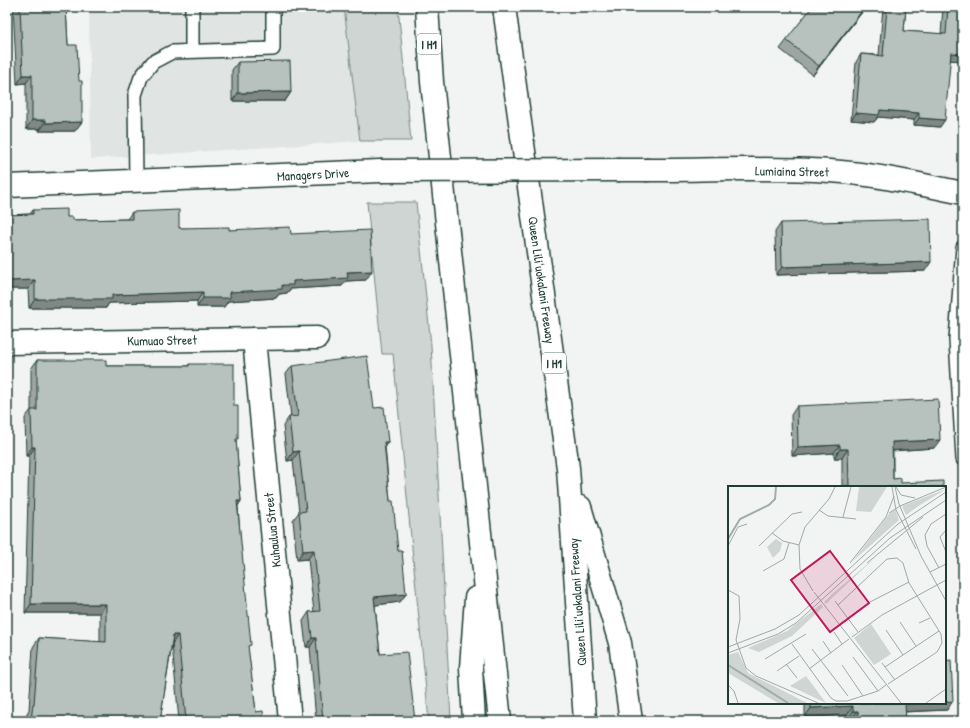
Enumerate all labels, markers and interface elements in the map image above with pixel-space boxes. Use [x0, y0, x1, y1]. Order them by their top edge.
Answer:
road number: I H1 [417, 34, 441, 54]
street label: Lumiaina Street [755, 161, 830, 181]
street label: Managers Drive [276, 163, 350, 185]
street label: Queen Liliʻuokalani Freeway [524, 215, 560, 345]
street label: Kumuao Street [127, 330, 197, 350]
road number: I H1 [542, 353, 566, 373]
inset map [728, 486, 946, 704]
street label: Kuhaulua Street [259, 491, 285, 568]
street label: Queen Liliʻuokalani Freeway [564, 537, 590, 666]

